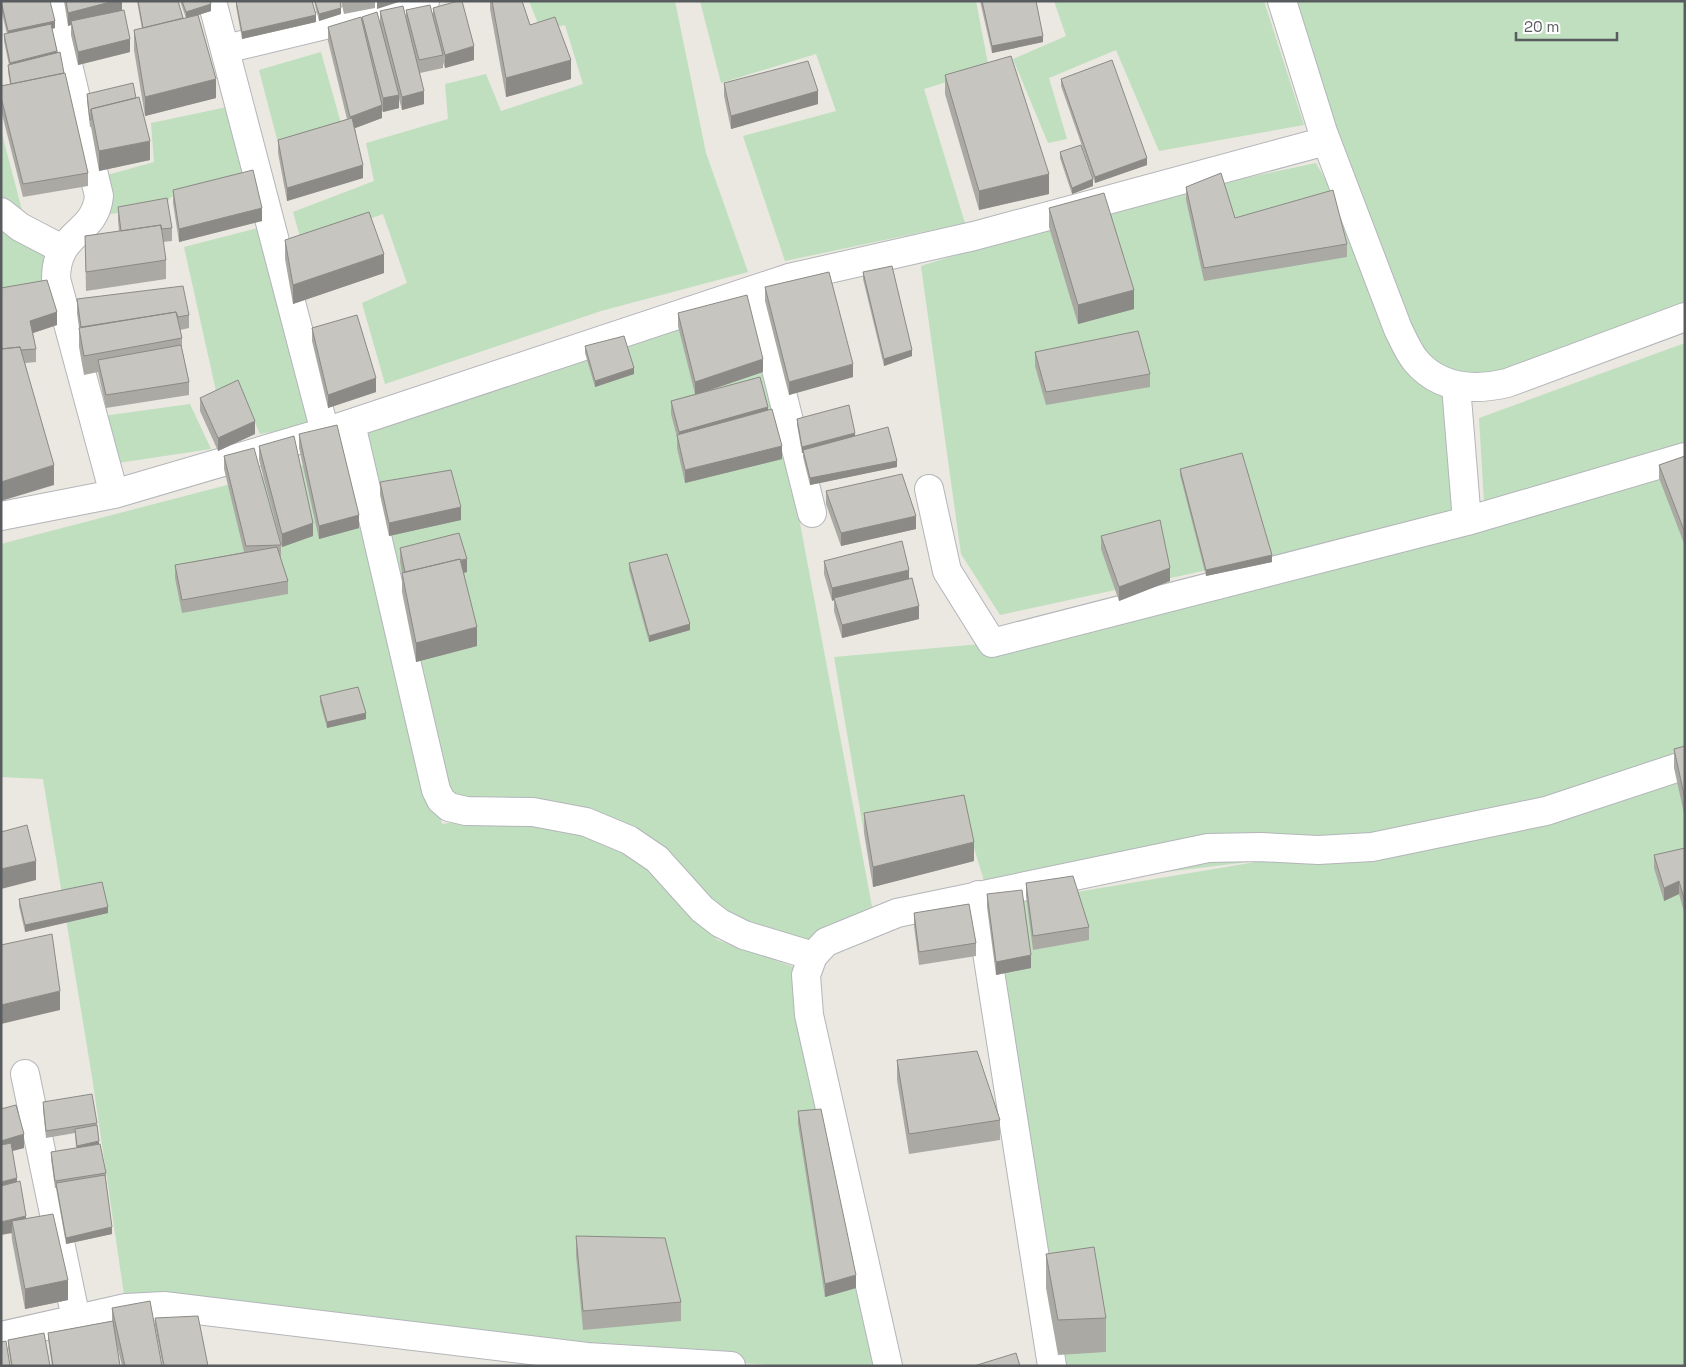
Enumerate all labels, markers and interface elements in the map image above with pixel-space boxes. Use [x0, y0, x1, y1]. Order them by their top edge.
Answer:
scale bar [1516, 10, 1617, 42]
text: 20 m [1524, 17, 1559, 36]

